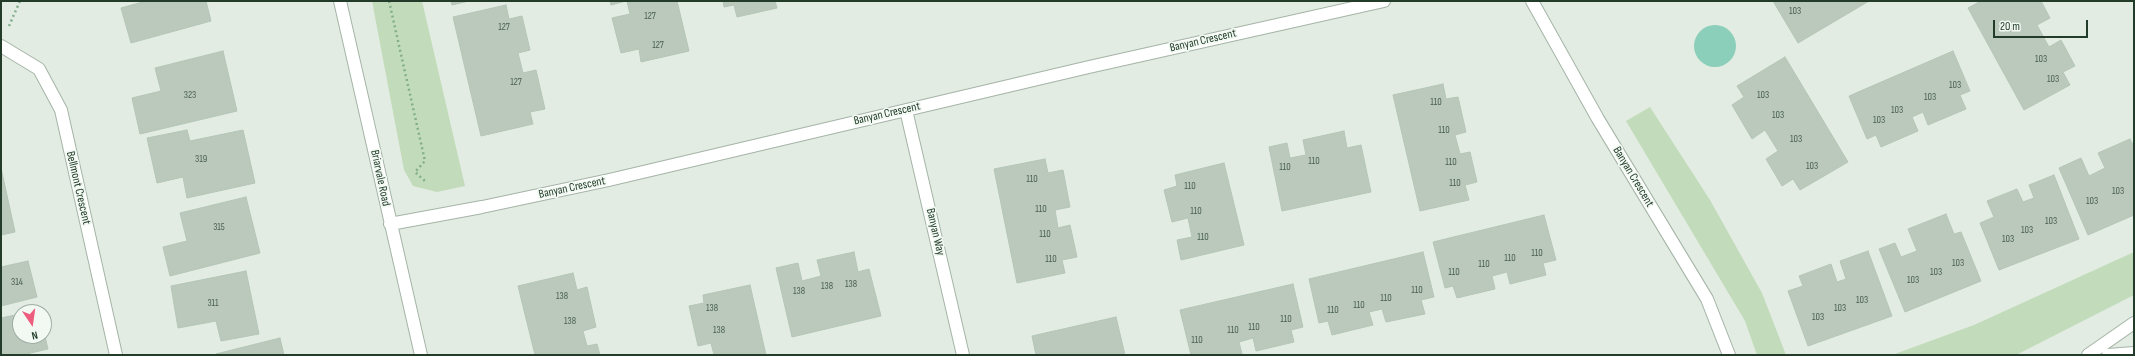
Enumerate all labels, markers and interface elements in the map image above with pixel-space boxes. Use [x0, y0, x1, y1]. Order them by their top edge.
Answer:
house number: 103 [1789, 5, 1801, 17]
house number: 127 [644, 10, 656, 22]
scale bar [1995, 12, 2090, 38]
text: 20 m [2000, 19, 2020, 34]
house number: 127 [498, 21, 510, 33]
street label: Banyan Crescent [1168, 26, 1238, 56]
house number: 127 [652, 39, 664, 51]
house number: 103 [2035, 53, 2047, 65]
house number: 103 [2047, 73, 2059, 85]
house number: 127 [510, 76, 522, 88]
house number: 103 [1949, 79, 1961, 91]
house number: 323 [184, 89, 196, 101]
house number: 103 [1757, 89, 1769, 101]
house number: 103 [1924, 91, 1936, 103]
house number: 110 [1430, 96, 1442, 108]
street label: Banyan Crescent [852, 99, 922, 129]
house number: 103 [1891, 104, 1903, 116]
house number: 103 [1772, 109, 1784, 121]
house number: 103 [1873, 114, 1885, 126]
house number: 110 [1438, 124, 1450, 136]
house number: 103 [1790, 133, 1802, 145]
street label: Banyan Crescent [1609, 144, 1657, 210]
street label: Briarvale Road [367, 149, 393, 207]
street label: Bellmont Crescent [63, 150, 93, 226]
house number: 319 [195, 153, 207, 165]
house number: 110 [1308, 155, 1320, 167]
house number: 110 [1445, 156, 1457, 168]
house number: 103 [1806, 160, 1818, 172]
house number: 110 [1279, 161, 1291, 173]
house number: 110 [1026, 173, 1038, 185]
street label: Banyan Crescent [537, 174, 607, 202]
house number: 110 [1449, 177, 1461, 189]
house number: 110 [1184, 180, 1196, 192]
house number: 103 [2112, 185, 2124, 197]
house number: 103 [2086, 195, 2098, 207]
house number: 110 [1035, 203, 1047, 215]
house number: 110 [1190, 205, 1202, 217]
street label: Banyan Way [923, 207, 947, 257]
house number: 103 [2045, 215, 2057, 227]
house number: 315 [213, 221, 225, 233]
house number: 103 [2021, 224, 2033, 236]
house number: 110 [1039, 228, 1051, 240]
house number: 110 [1197, 231, 1209, 243]
house number: 103 [2002, 233, 2014, 245]
house number: 110 [1531, 247, 1543, 259]
house number: 110 [1504, 252, 1516, 264]
house number: 110 [1045, 253, 1057, 265]
house number: 103 [1952, 257, 1964, 269]
house number: 110 [1478, 258, 1490, 270]
house number: 110 [1448, 266, 1460, 278]
house number: 103 [1930, 266, 1942, 278]
house number: 103 [1907, 274, 1919, 286]
house number: 314 [11, 276, 23, 288]
house number: 138 [845, 278, 857, 290]
house number: 138 [821, 280, 833, 292]
house number: 110 [1411, 284, 1423, 296]
house number: 138 [793, 285, 805, 297]
house number: 138 [556, 290, 568, 302]
house number: 110 [1380, 292, 1392, 304]
house number: 103 [1856, 294, 1868, 306]
house number: 311 [207, 297, 219, 309]
house number: 110 [1353, 299, 1365, 311]
house number: 138 [706, 302, 718, 314]
house number: 103 [1834, 302, 1846, 314]
north arrow [12, 304, 52, 344]
house number: 110 [1327, 304, 1339, 316]
house number: 103 [1812, 311, 1824, 323]
house number: 110 [1280, 313, 1292, 325]
house number: 138 [564, 315, 576, 327]
house number: 110 [1248, 321, 1260, 333]
house number: 138 [713, 324, 725, 336]
house number: 110 [1227, 324, 1239, 336]
text: N [30, 328, 39, 342]
house number: 110 [1191, 334, 1203, 346]

